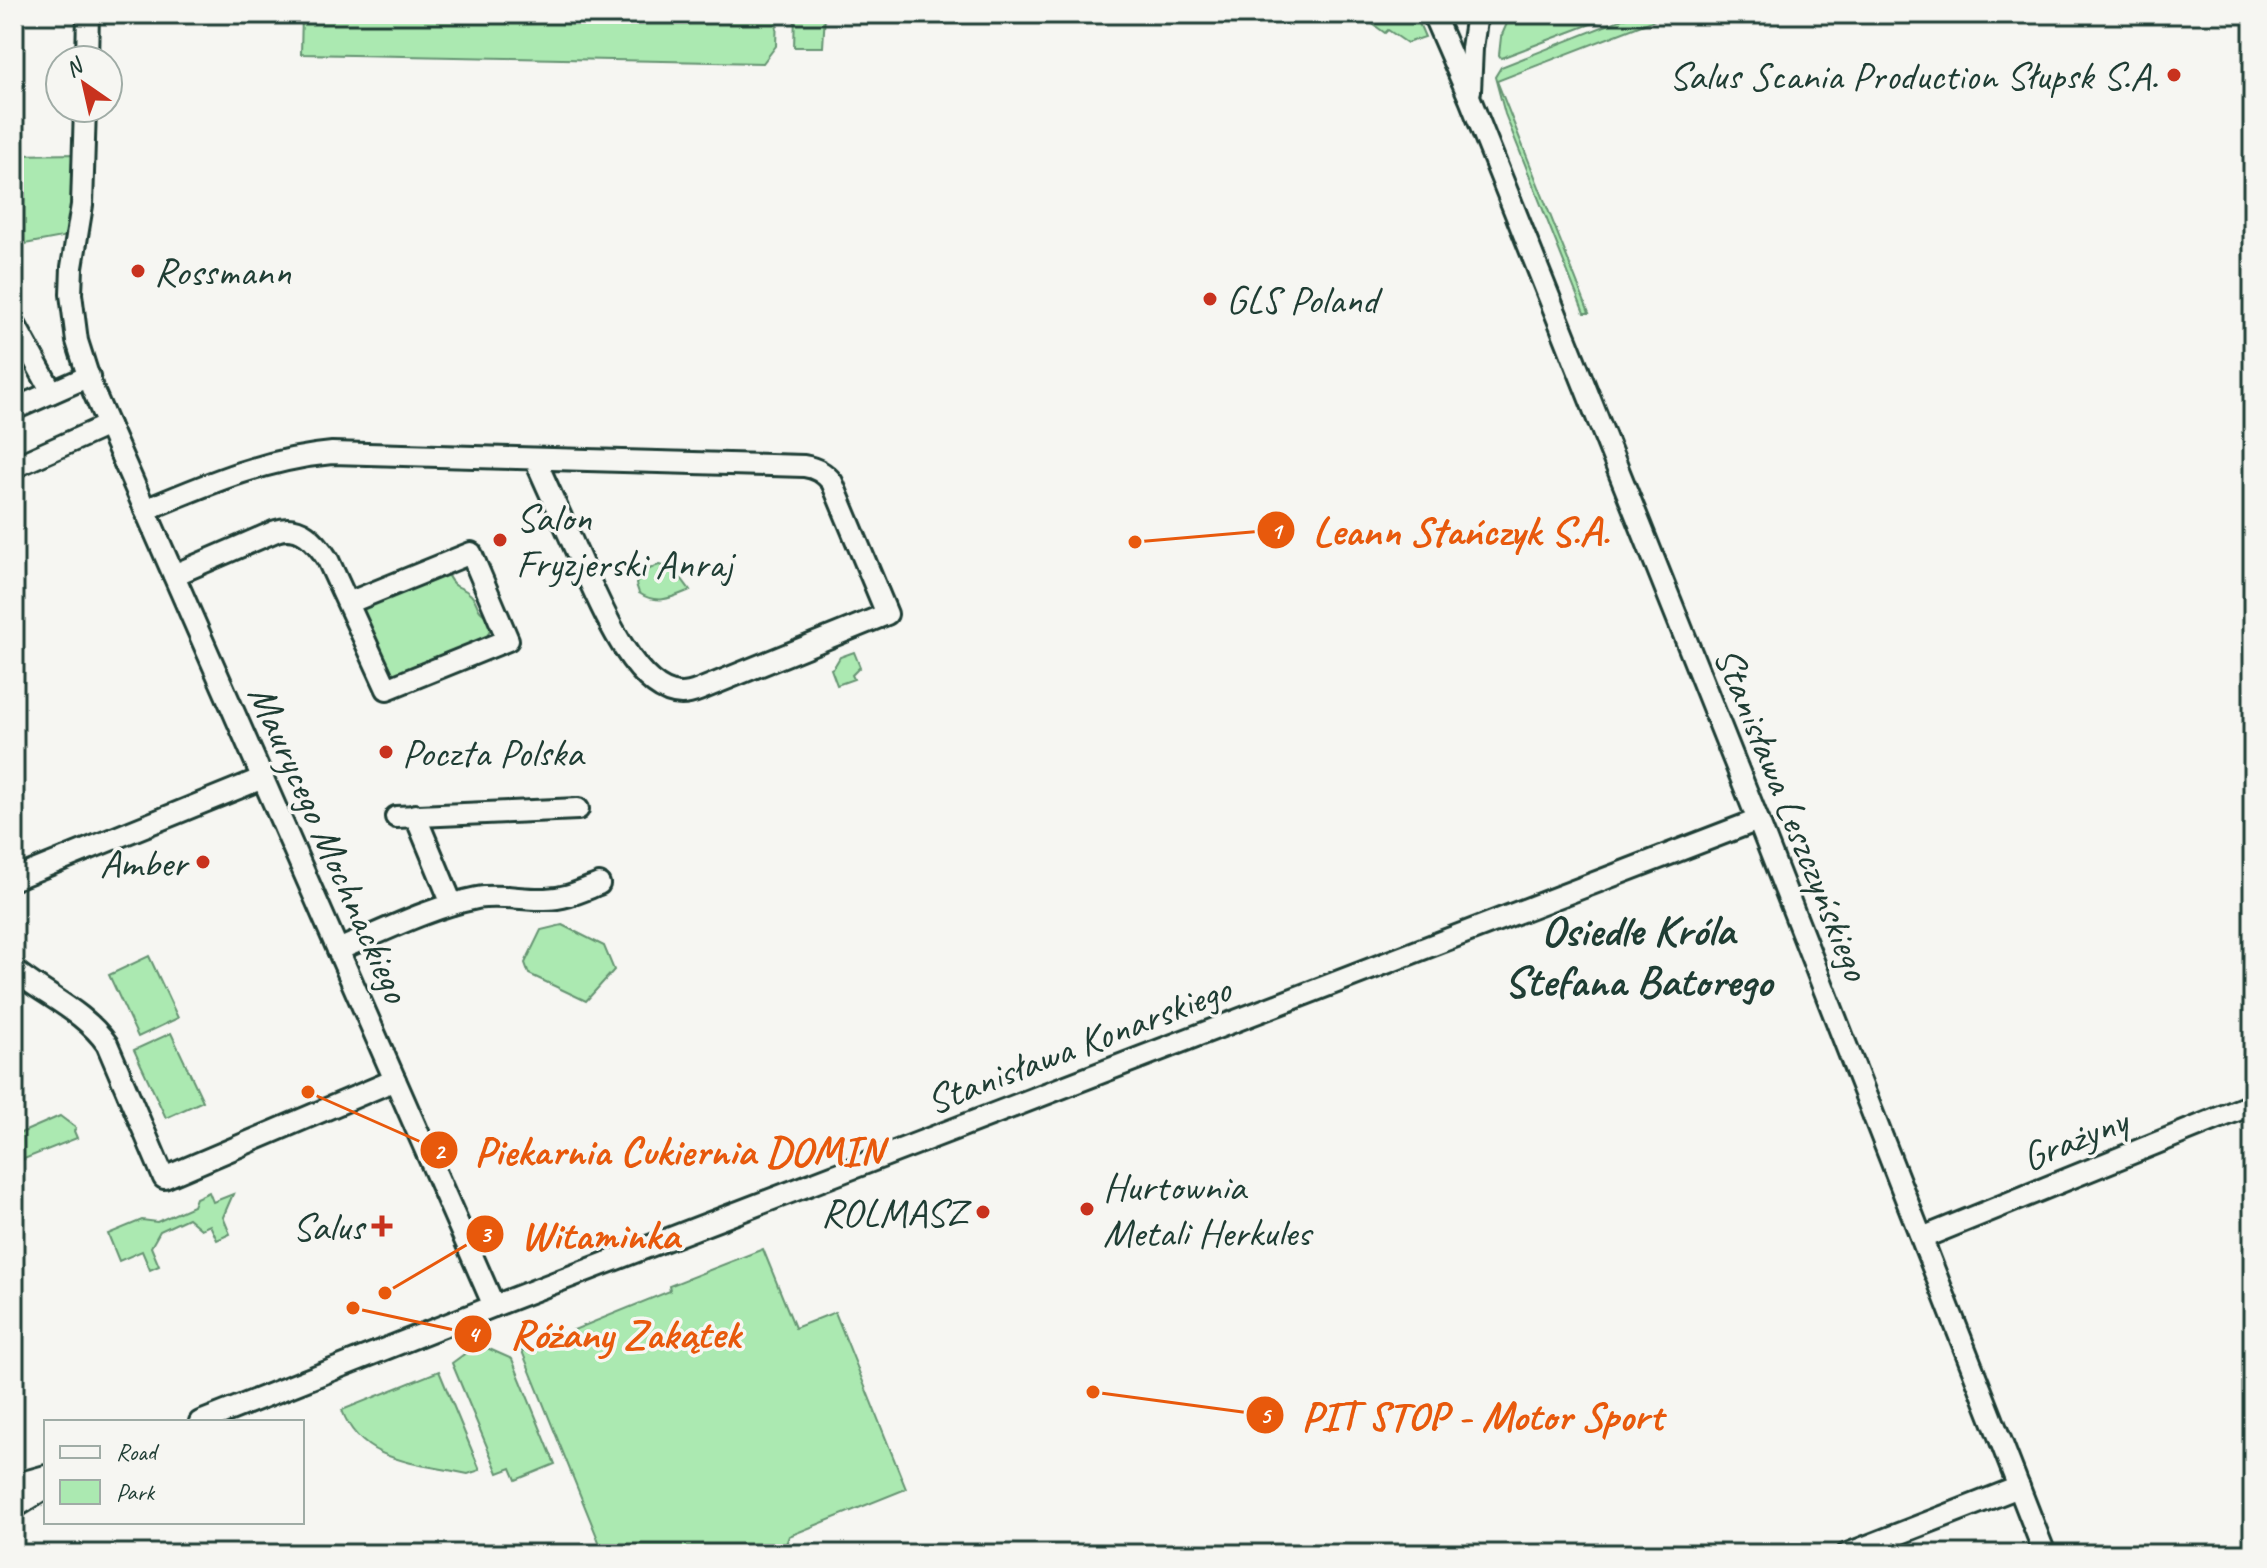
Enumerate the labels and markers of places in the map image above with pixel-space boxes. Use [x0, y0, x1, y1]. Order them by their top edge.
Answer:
place label: Salus Scania Production Słupsk S.A. [1669, 51, 2158, 101]
marker: Salus Scania Production Słupsk S.A. [2165, 66, 2183, 84]
place label: Rossmann [154, 247, 292, 297]
marker: Rossmann [129, 262, 147, 280]
place label: GLS Poland [1226, 275, 1383, 325]
marker: GLS Poland [1201, 290, 1219, 308]
place label: Salon Fryzjerski Anraj [516, 493, 736, 589]
callout: Leann Stańczyk S.A. [1256, 497, 1627, 563]
marker: Salon Fryzjerski Anraj [491, 531, 509, 549]
place label: Poczta Polska [402, 728, 586, 778]
marker: Poczta Polska [377, 743, 395, 761]
place label: Amber [100, 838, 191, 888]
marker: Amber [194, 853, 212, 871]
callout: Piekarnia Cukiernia DOMIN [419, 1117, 899, 1183]
place label: Hurtownia Metali Herkules [1103, 1162, 1314, 1258]
place label: ROLMASZ [821, 1188, 972, 1238]
marker: Hurtownia Metali Herkules [1078, 1200, 1096, 1218]
callout: Witaminka [465, 1201, 695, 1267]
place label: Salus [292, 1202, 367, 1252]
marker: ROLMASZ [974, 1203, 992, 1221]
marker: Salus [371, 1215, 393, 1237]
callout: Różany Zakątek [453, 1301, 756, 1367]
callout: PIT STOP - Motor Sport [1245, 1382, 1679, 1448]

